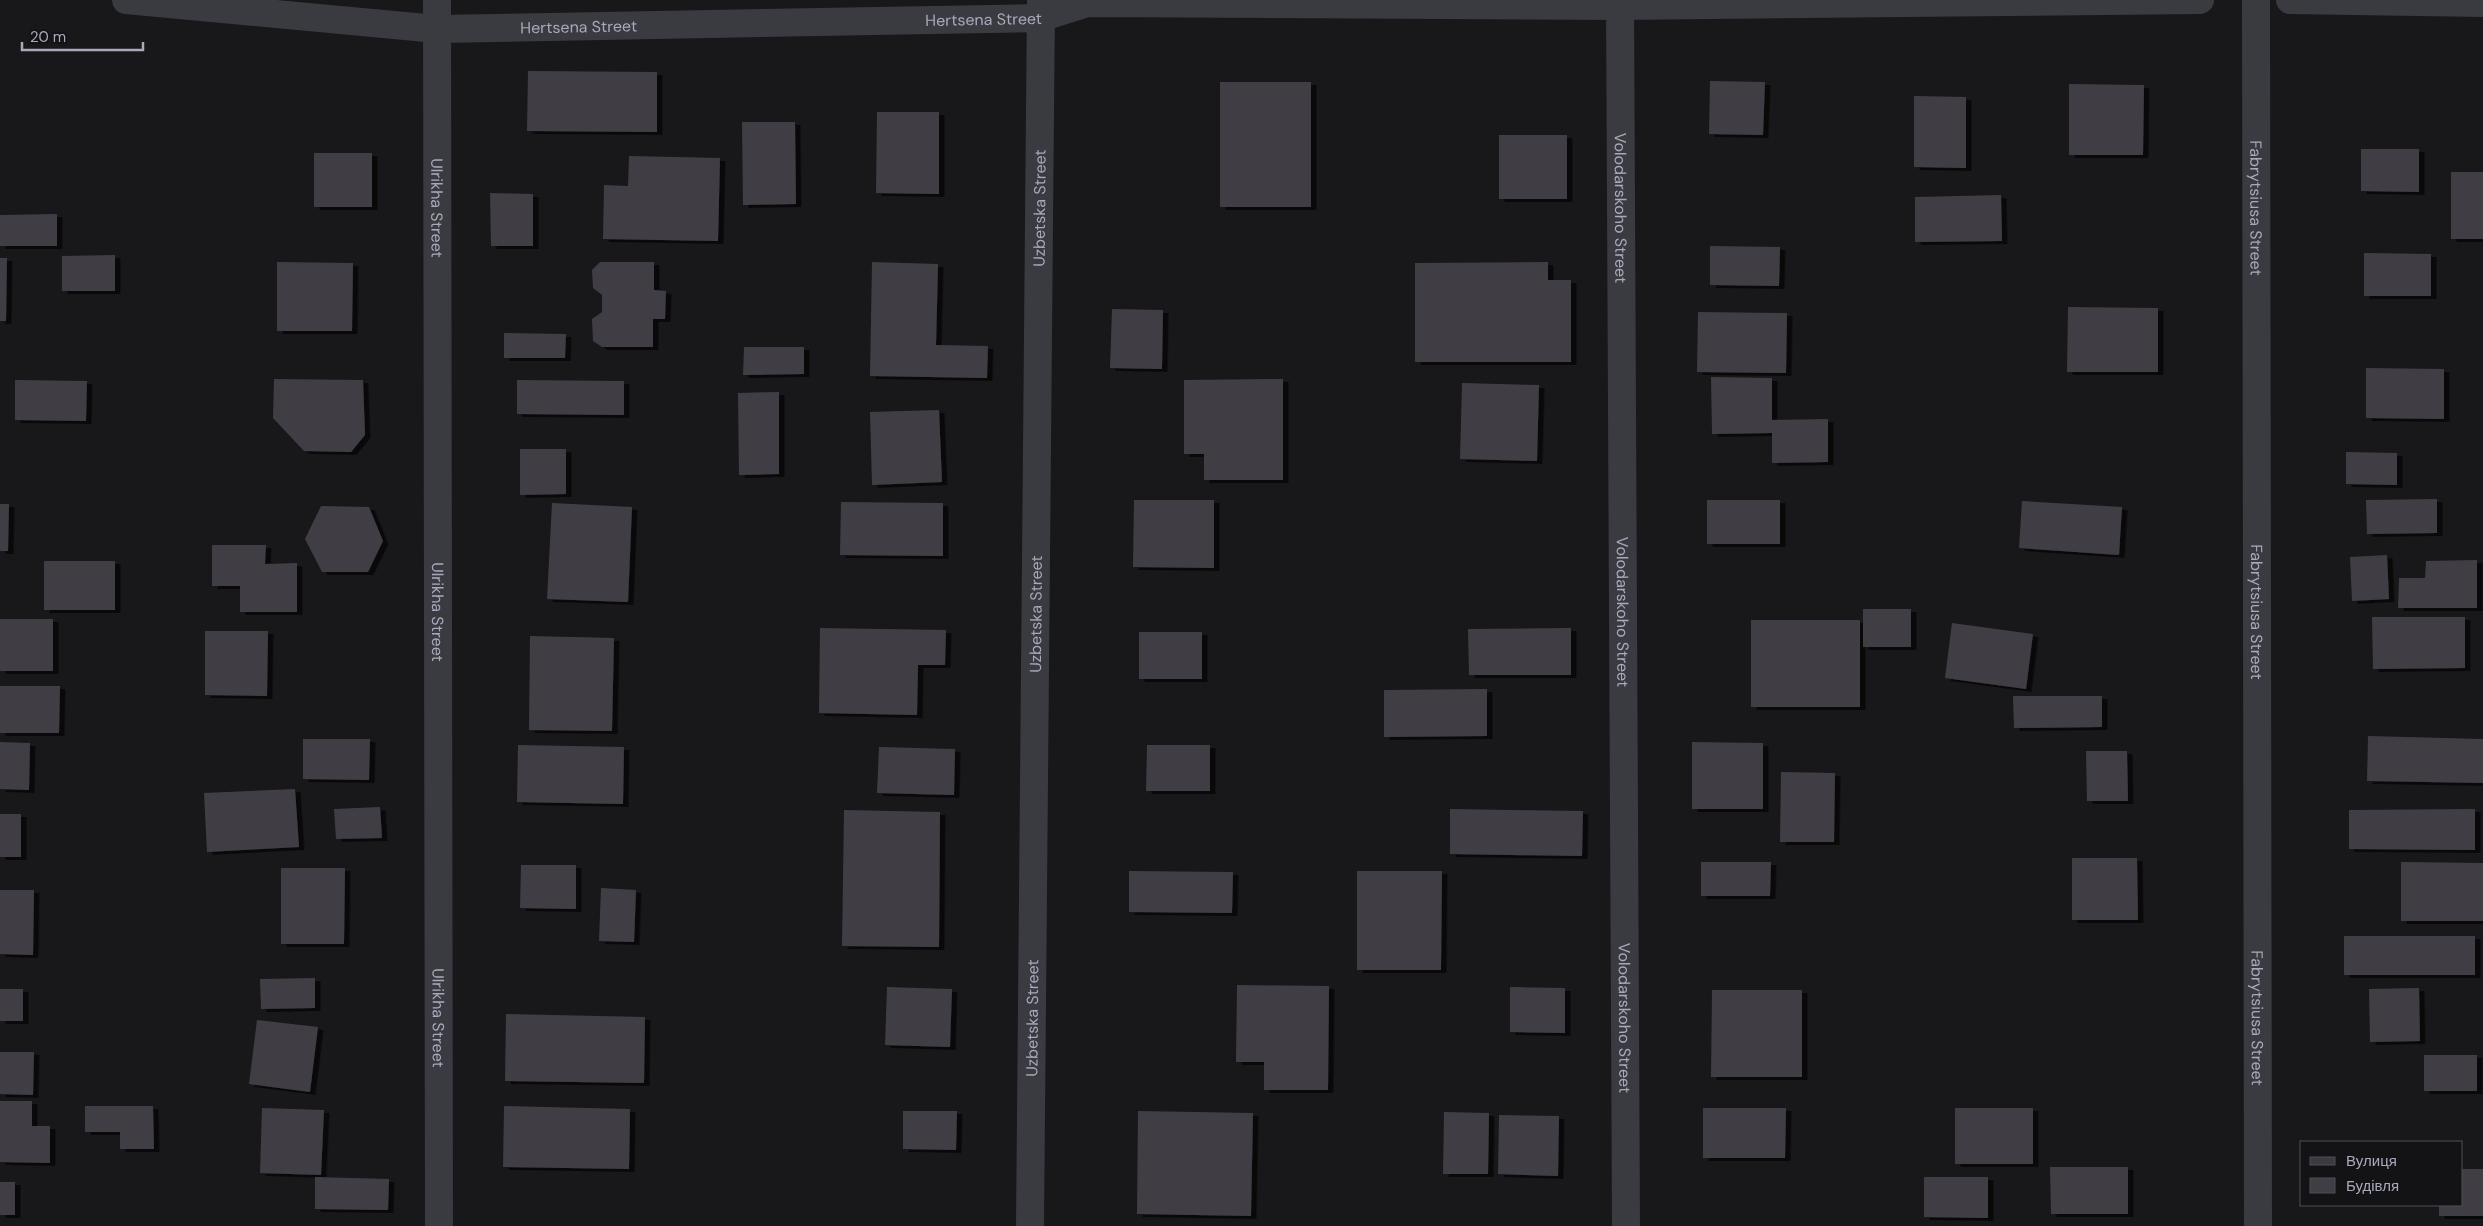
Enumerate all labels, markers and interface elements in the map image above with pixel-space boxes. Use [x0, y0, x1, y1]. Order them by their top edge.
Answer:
street label: Hertsena Street [925, 8, 1042, 31]
street label: Hertsena Street [520, 15, 637, 38]
scale bar [22, 20, 144, 52]
text: 20 m [30, 27, 66, 47]
street label: Volodarskoho Street [1610, 133, 1631, 283]
street label: Fabrytsiusa Street [2245, 140, 2266, 276]
street label: Uzbetska Street [1029, 149, 1051, 267]
street label: Ulrikha Street [426, 158, 447, 258]
street label: Volodarskoho Street [1612, 537, 1633, 687]
street label: Fabrytsiusa Street [2246, 544, 2267, 680]
street label: Uzbetska Street [1025, 555, 1047, 673]
street label: Ulrikha Street [427, 562, 448, 662]
street label: Volodarskoho Street [1614, 943, 1635, 1093]
street label: Fabrytsiusa Street [2247, 950, 2268, 1086]
street label: Uzbetska Street [1021, 959, 1043, 1077]
street label: Ulrikha Street [428, 968, 449, 1068]
legend [2300, 1141, 2463, 1206]
text: Вулиця [2346, 1151, 2397, 1171]
text: Будівля [2346, 1176, 2399, 1196]

